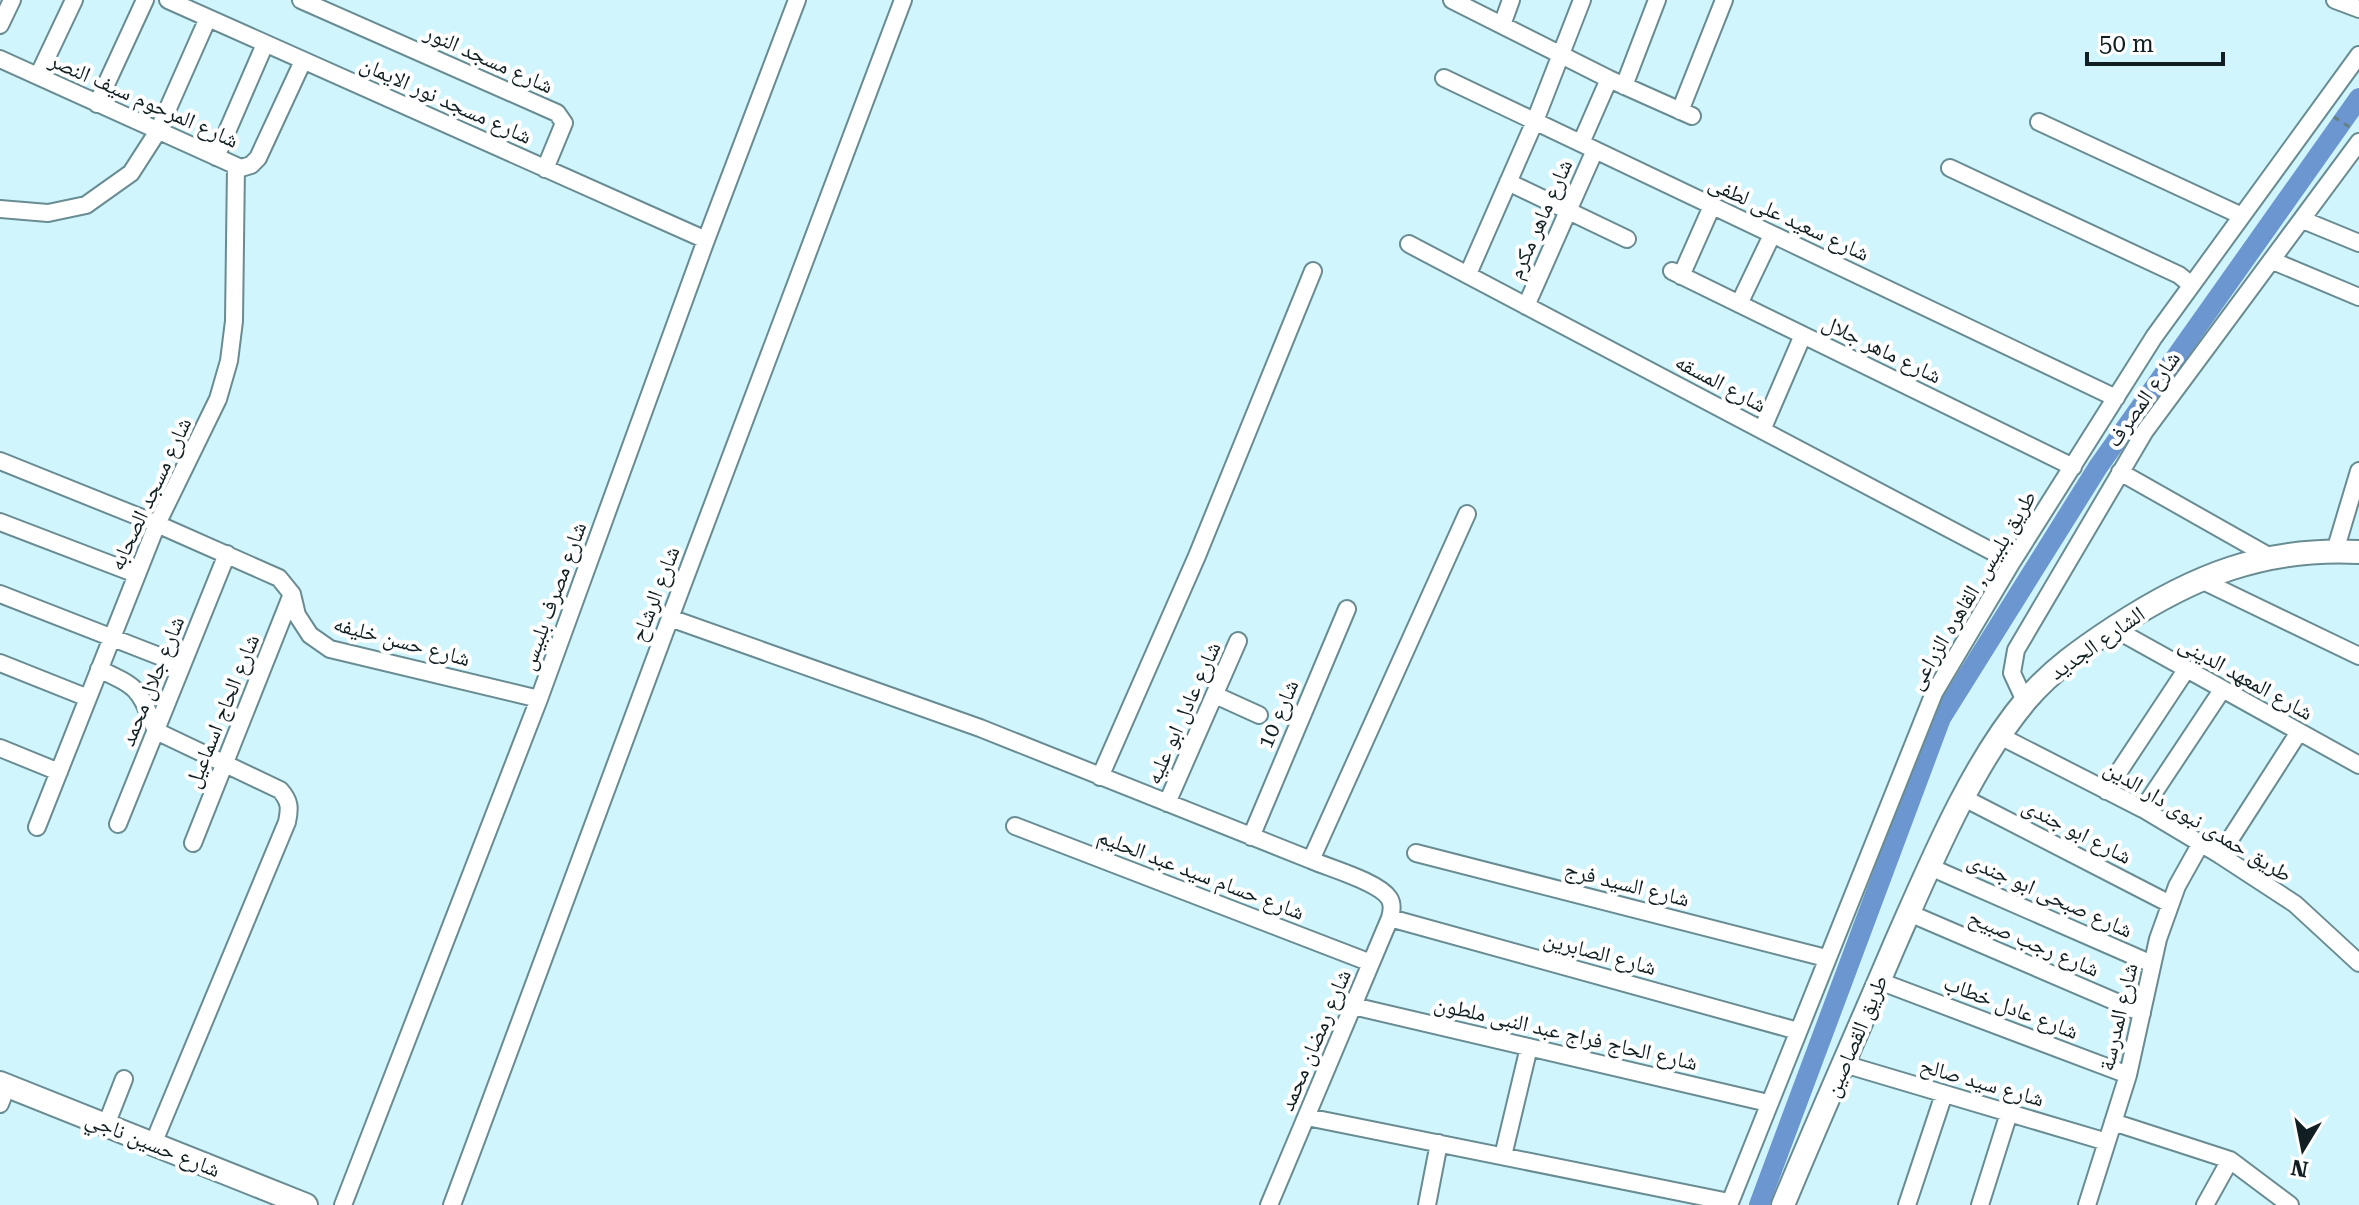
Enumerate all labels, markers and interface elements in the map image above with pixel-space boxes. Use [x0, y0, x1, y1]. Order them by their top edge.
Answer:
scale bar [2087, 16, 2223, 66]
street label: شارع مسجد النور [420, 19, 557, 99]
text: 50 m [2099, 30, 2154, 58]
street label: شارع المرحوم سيف النصر [44, 47, 242, 155]
street label: شارع مسجد نور الايمان [356, 51, 535, 150]
street label: شارع ماهر مكرم [1502, 155, 1579, 284]
street label: شارع سعيد على لطفى [1704, 170, 1873, 267]
street label: شارع ماهر جلال [1818, 309, 1946, 389]
street label: شارع المصرف [2101, 346, 2186, 452]
street label: شارع المسقه [1671, 349, 1771, 418]
street label: شارع مسجد الصحابه [104, 414, 197, 575]
street label: طريق بلبيس, القاهره الزراعى [1903, 486, 2042, 695]
street label: شارع مصرف بلبيس [515, 519, 592, 674]
street label: شارع الرشاح [625, 543, 686, 646]
street label: الشارع الجديد [2045, 601, 2150, 686]
street label: شارع حسن خليفه [331, 611, 473, 672]
street label: شارع جلال محمد [115, 613, 190, 750]
street label: شارع الحاج اسماعيل [180, 631, 265, 792]
street label: شارع المعهد الدينى [2174, 631, 2317, 726]
street label: شارع عادل ابو عليه [1140, 638, 1227, 789]
street label: شارع 10 [1252, 676, 1304, 752]
street label: طريق حمدى نبوى دار الدين [2099, 755, 2296, 888]
street label: شارع ابو جندى [2018, 793, 2136, 870]
street label: شارع حسام سيد عبد الحليم [1093, 823, 1308, 927]
street label: شارع صبحى ابو جندى [1963, 847, 2136, 944]
street label: شارع السيد فرج [1562, 856, 1692, 913]
street label: شارع رجب صبيح [1964, 904, 2103, 983]
street label: شارع الصابرين [1541, 926, 1659, 981]
street label: شارع المدرسة [2093, 961, 2143, 1073]
street label: شارع رمضان محمد [1274, 965, 1357, 1115]
street label: شارع عادل خطاب [1940, 970, 2082, 1045]
street label: طريق القصاصين [1819, 971, 1894, 1101]
street label: شارع الحاج فراج عبد النبى ملطون [1432, 991, 1700, 1076]
street label: شارع سيد صالح [1917, 1052, 2047, 1113]
street label: شارع حسين ناجي [80, 1106, 224, 1187]
north arrow [2263, 1109, 2343, 1189]
text: N [2289, 1154, 2310, 1182]

